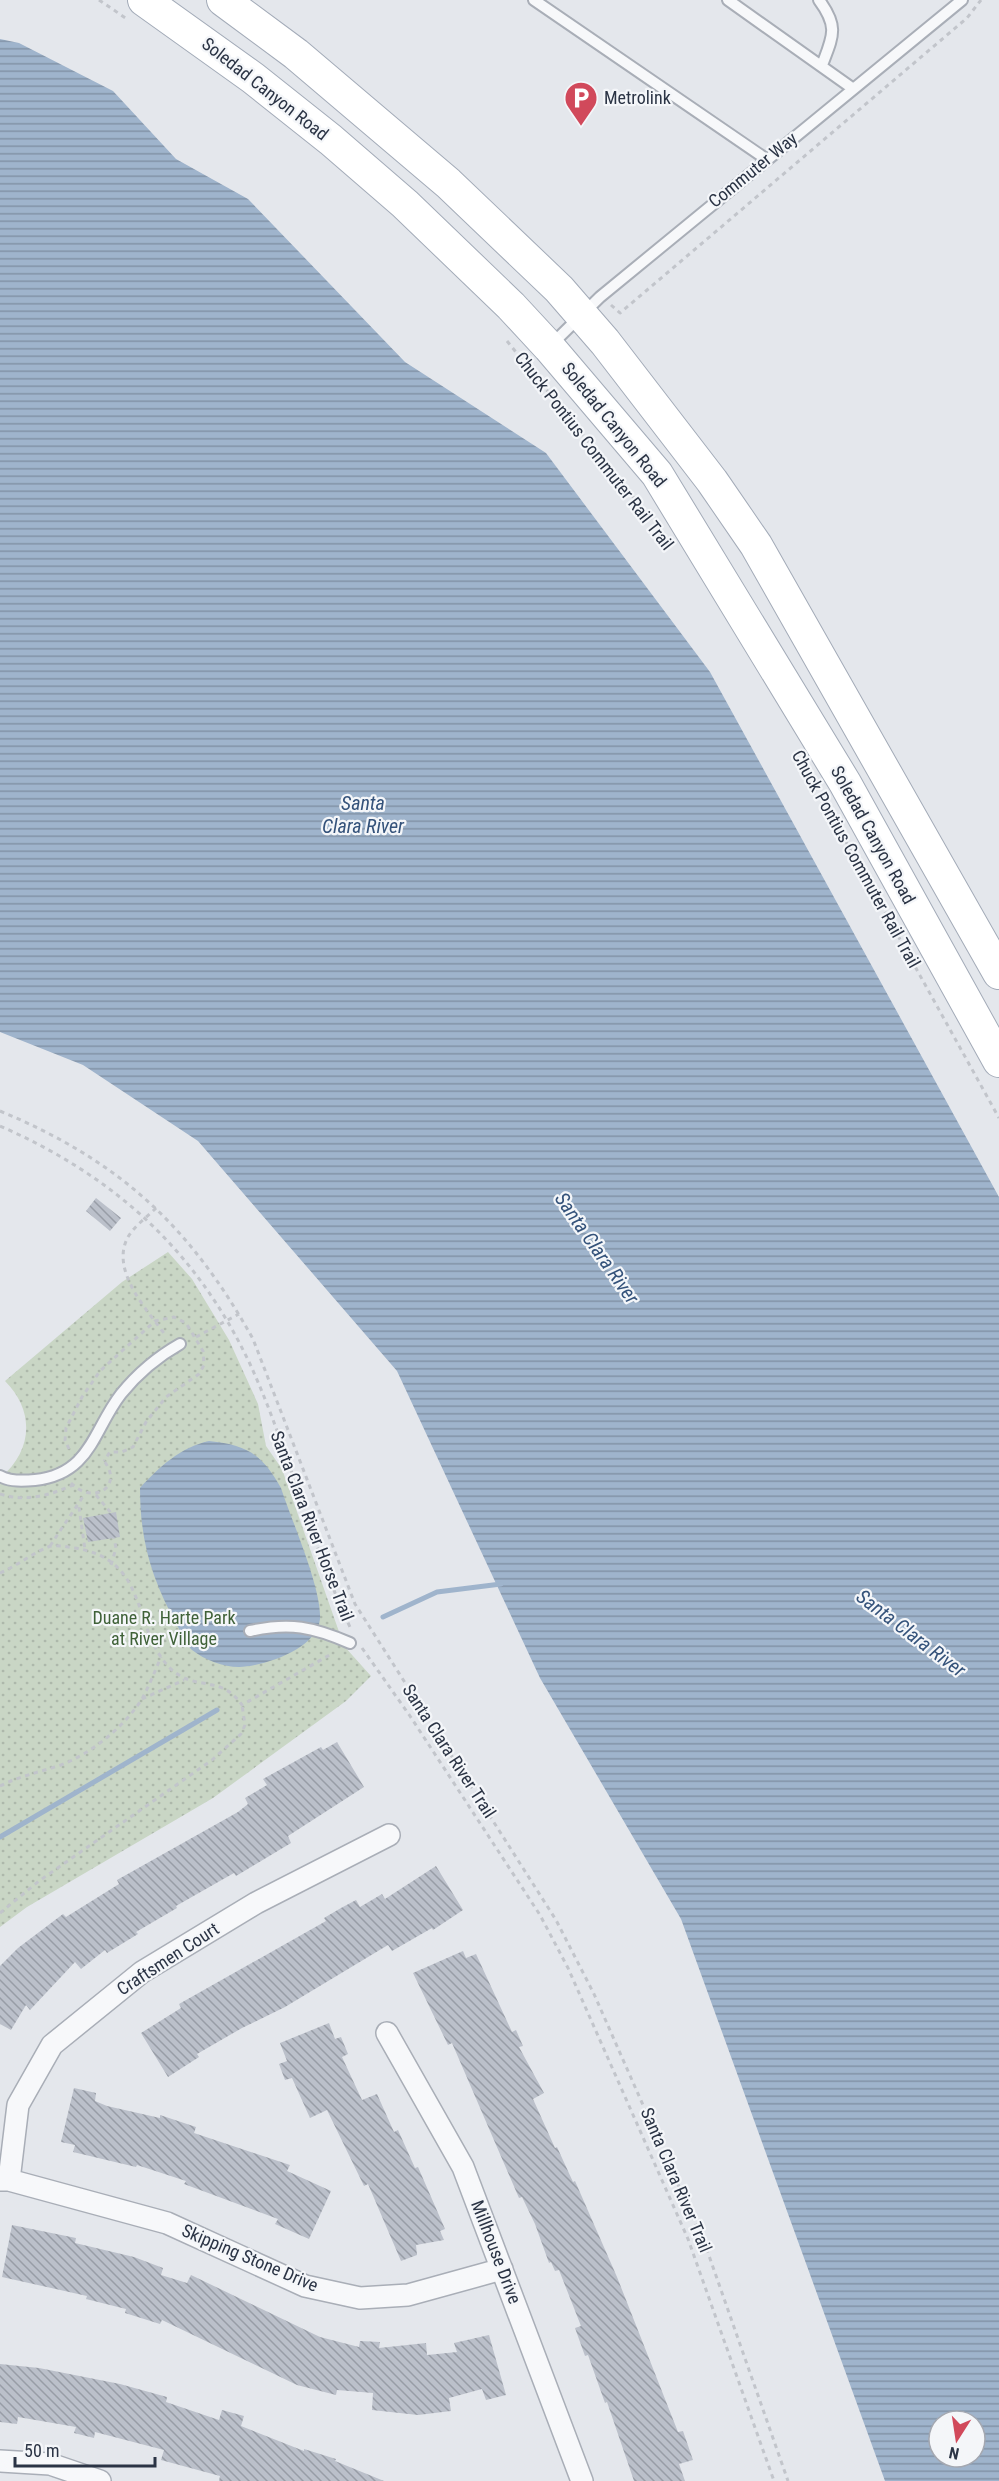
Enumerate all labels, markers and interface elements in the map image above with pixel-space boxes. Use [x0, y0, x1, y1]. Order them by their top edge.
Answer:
street label: Soledad Canyon Road [198, 33, 333, 144]
parking icon: Metrolink [563, 80, 599, 127]
place label: Metrolink [604, 87, 671, 108]
street label: Commuter Way [704, 127, 802, 212]
street label: Chuck Pontius Commuter Rail Trail [511, 347, 678, 554]
street label: Soledad Canyon Road [558, 358, 671, 491]
street label: Chuck Pontius Commuter Rail Trail [788, 746, 925, 971]
street label: Soledad Canyon Road [827, 762, 920, 907]
water label: Santa Clara River [322, 791, 405, 838]
water label: Santa Clara River [550, 1188, 645, 1309]
street label: Santa Clara River Horse Trail [267, 1428, 358, 1624]
water label: Santa Clara River [852, 1584, 971, 1682]
park label: Duane R. Harte Park at River Village [92, 1607, 236, 1649]
street label: Santa Clara River Trail [398, 1680, 501, 1822]
street label: Craftsmen Court [113, 1918, 223, 1999]
street label: Santa Clara River Trail [636, 2104, 716, 2255]
street label: Millhouse Drive [467, 2197, 526, 2307]
street label: Skipping Stone Drive [179, 2219, 321, 2296]
north arrow [927, 2409, 987, 2469]
scale bar [15, 2430, 154, 2468]
text: 50 m [24, 2440, 59, 2461]
text: N [947, 2443, 961, 2463]

